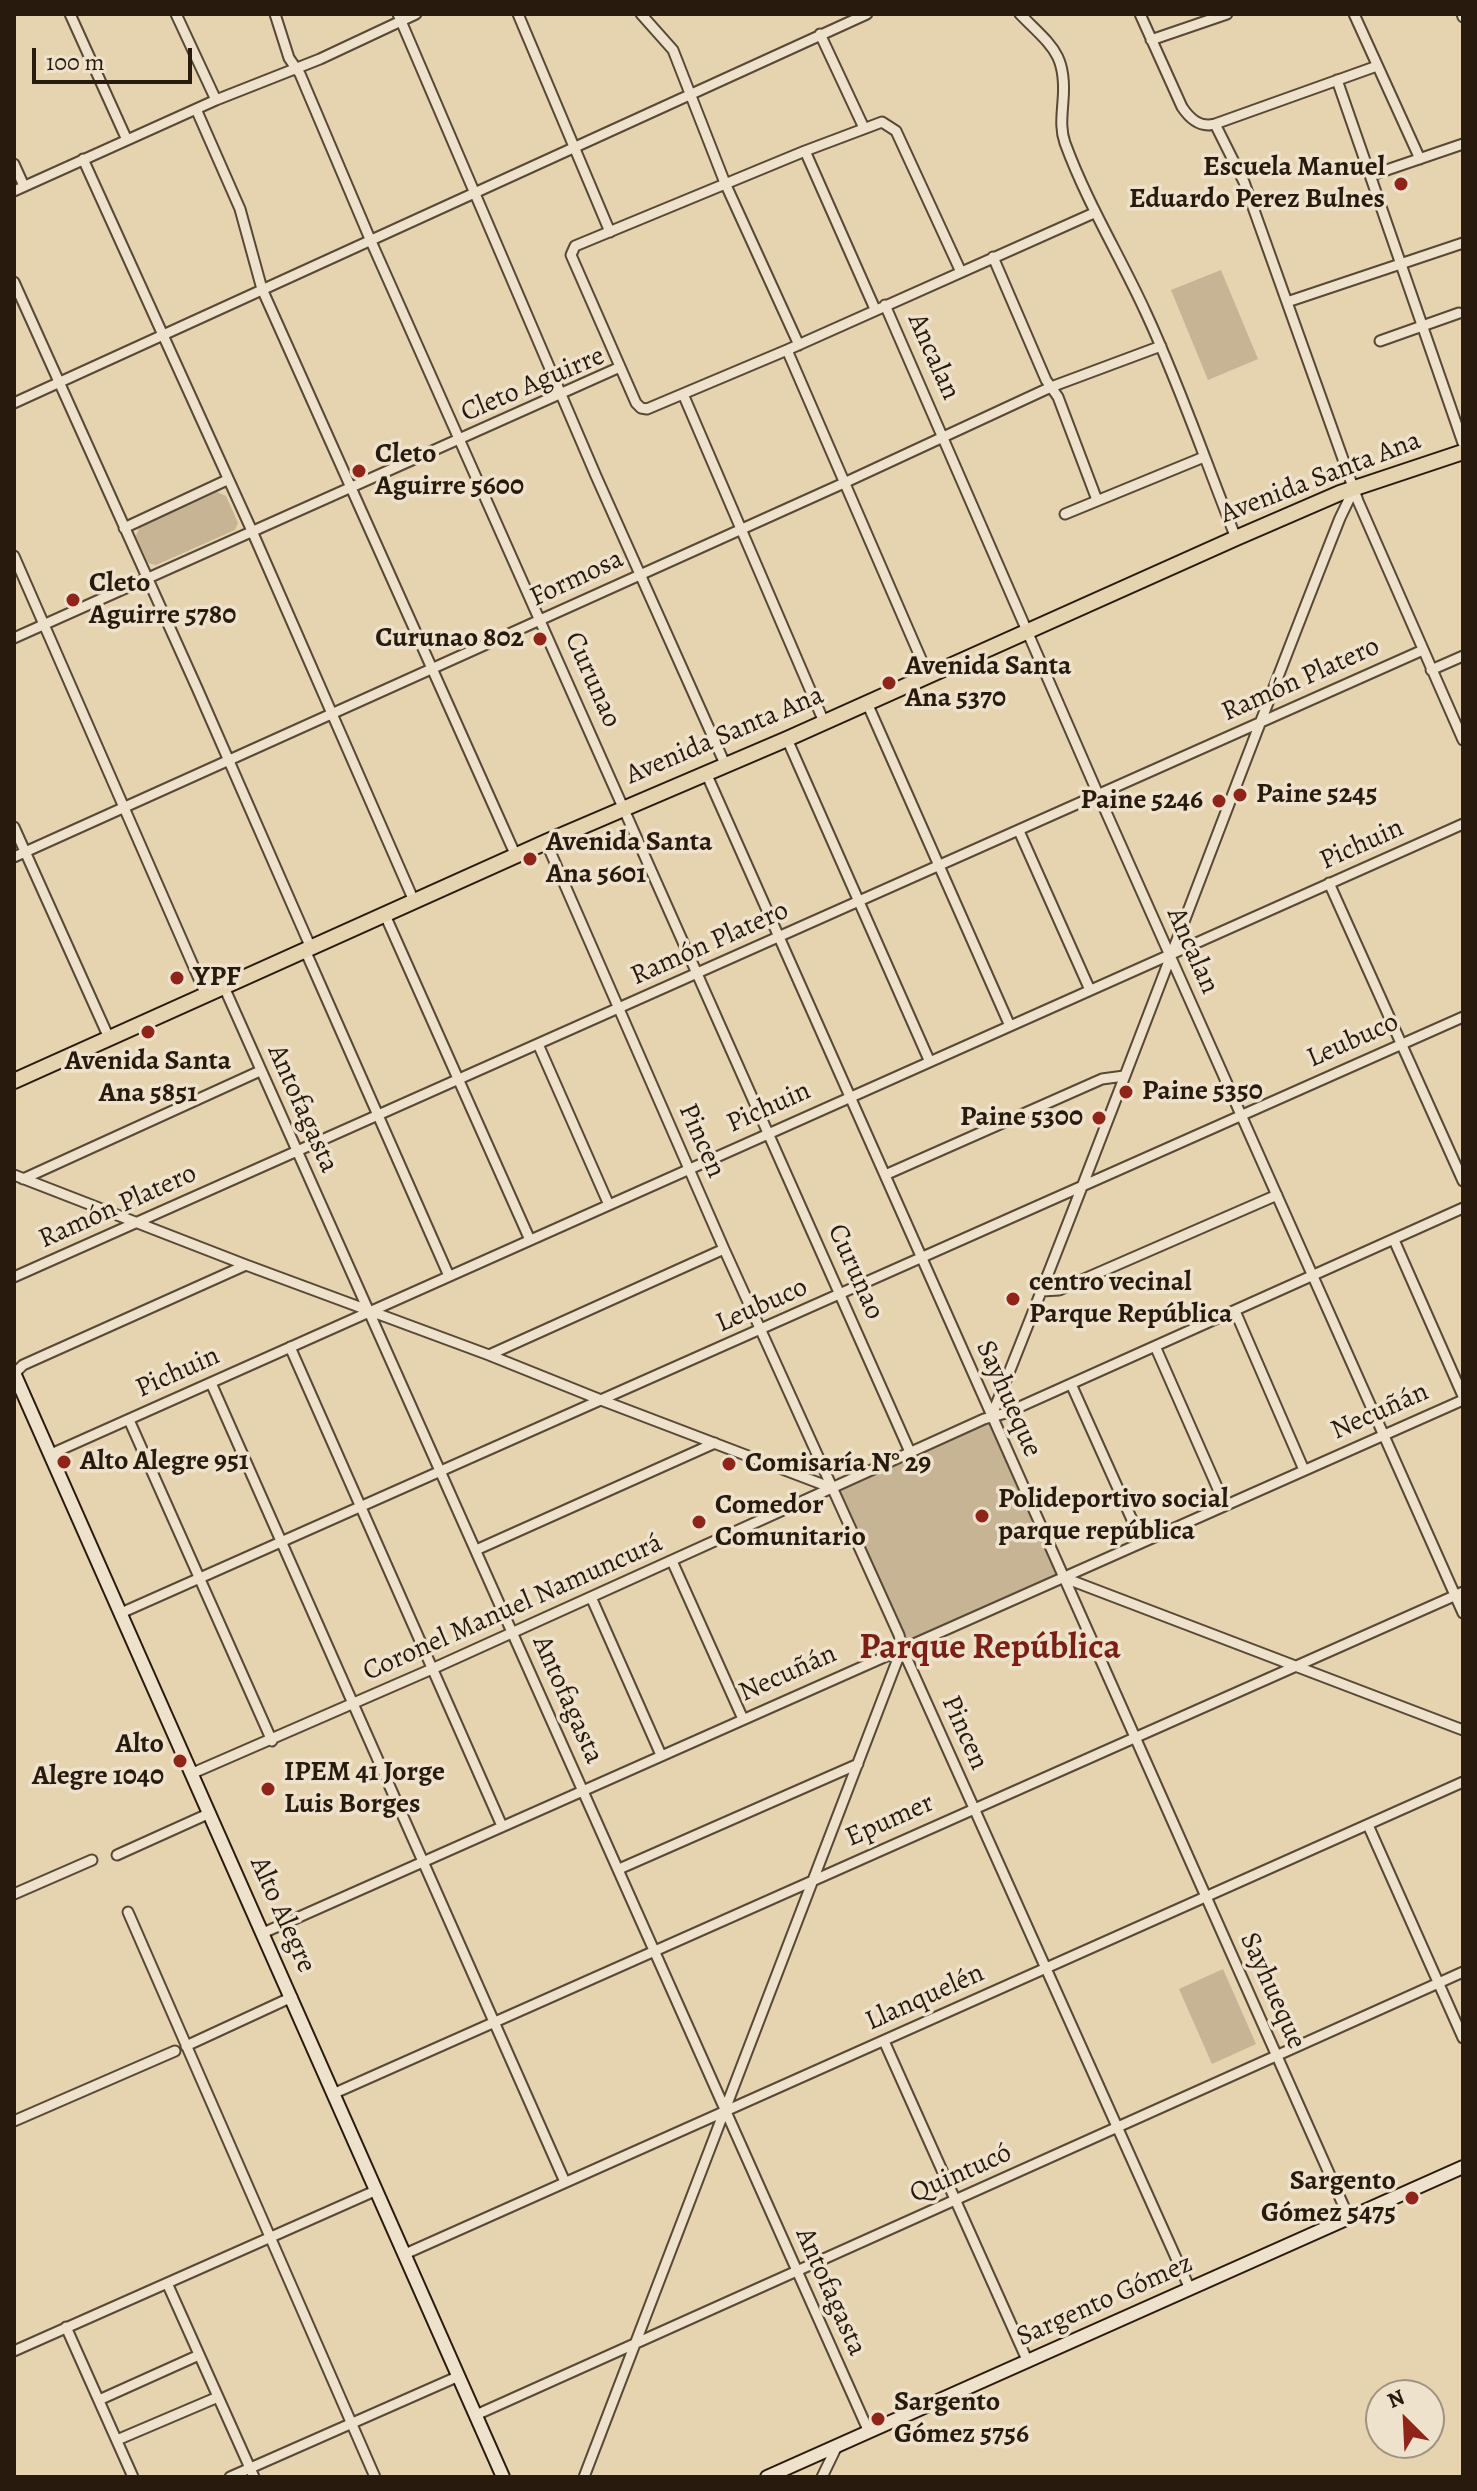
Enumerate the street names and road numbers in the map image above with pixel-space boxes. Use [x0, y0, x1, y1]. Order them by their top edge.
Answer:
street label: Ancalan [899, 309, 967, 405]
street label: Cleto Aguirre [456, 340, 610, 430]
street label: Avenida Santa Ana [1216, 424, 1426, 532]
street label: Formosa [525, 543, 629, 615]
street label: Curunao [556, 627, 628, 733]
street label: Ramón Platero [1217, 630, 1385, 730]
street label: Avenida Santa Ana [621, 679, 829, 793]
street label: Pichuin [1315, 812, 1409, 878]
street label: Ramón Platero [626, 894, 794, 994]
street label: Ancalan [1158, 903, 1226, 999]
street label: Leubuco [1302, 1006, 1404, 1076]
street label: Antofagasta [259, 1040, 345, 1178]
street label: Pichuin [722, 1075, 816, 1141]
street label: Pincen [670, 1099, 732, 1183]
street label: Ramón Platero [34, 1157, 202, 1257]
street label: Curunao [819, 1219, 891, 1325]
street label: Leubuco [711, 1271, 813, 1341]
street label: Sayhueque [967, 1335, 1049, 1463]
street label: Pichuin [131, 1340, 225, 1406]
street label: Necuñán [1326, 1376, 1434, 1448]
street label: Coronel Manuel Namuncurá [358, 1527, 668, 1689]
street label: Antofagasta [524, 1631, 610, 1769]
street label: Necuñán [734, 1638, 842, 1710]
street label: Pincen [933, 1691, 995, 1775]
street label: Epumer [841, 1787, 939, 1855]
street label: Alto Alegre [242, 1852, 322, 1978]
street label: Sayhueque [1231, 1927, 1313, 2055]
street label: Llanquelén [860, 1957, 990, 2039]
street label: Quintucó [905, 2137, 1017, 2211]
street label: Antofagasta [787, 2223, 873, 2361]
street label: Sargento Gómez [1012, 2247, 1198, 2355]

